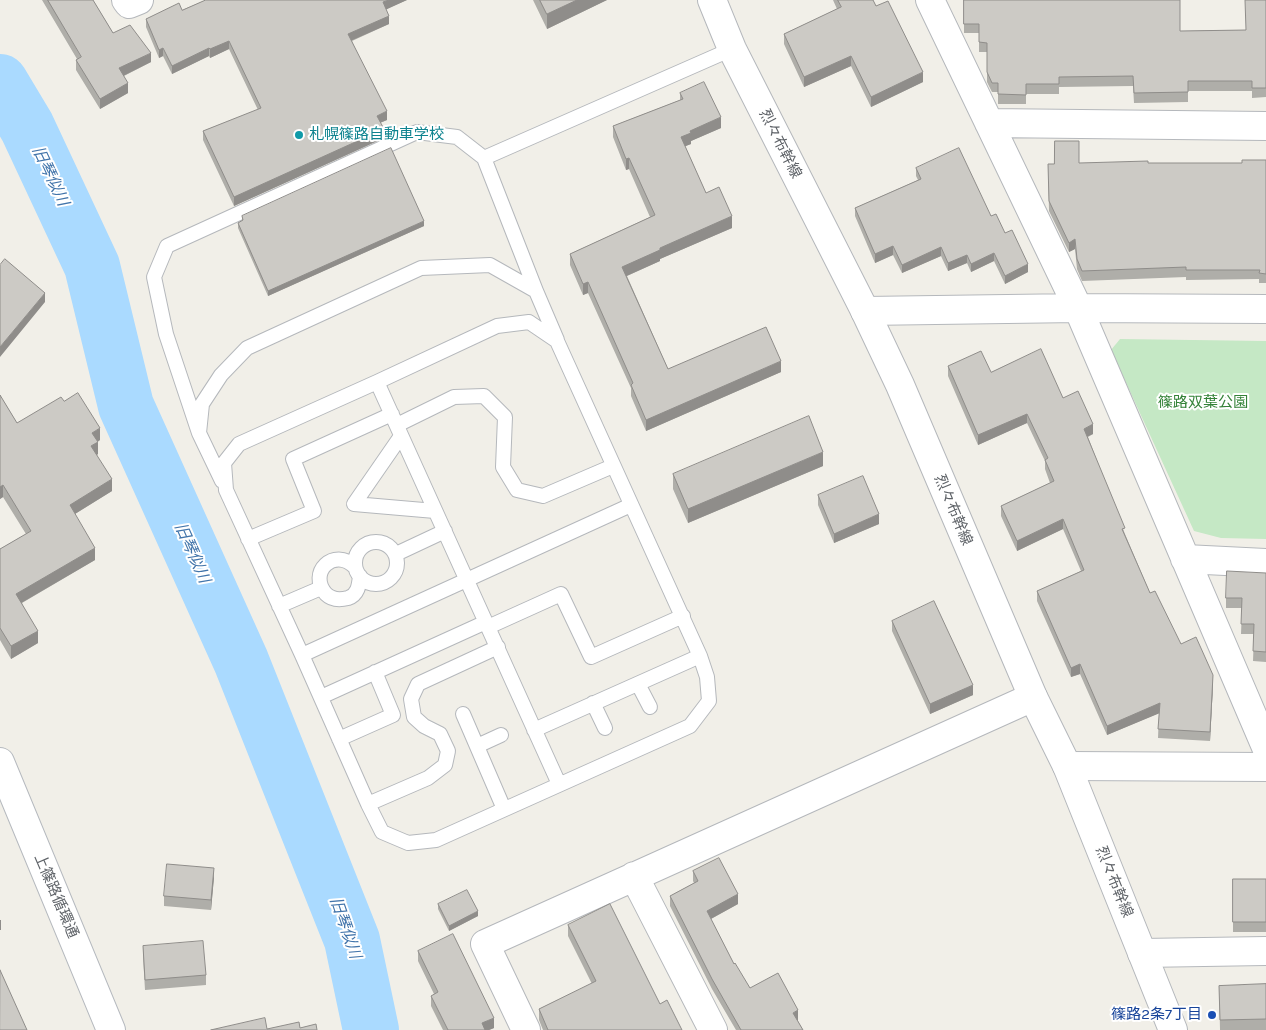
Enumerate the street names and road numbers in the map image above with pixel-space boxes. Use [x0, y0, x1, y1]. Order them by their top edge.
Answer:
street label: 烈々布幹線 [755, 107, 805, 181]
street label: 烈々布幹線 [930, 472, 976, 548]
street label: 烈々布幹線 [1092, 844, 1136, 920]
street label: 上篠路循環通 [30, 851, 82, 941]

